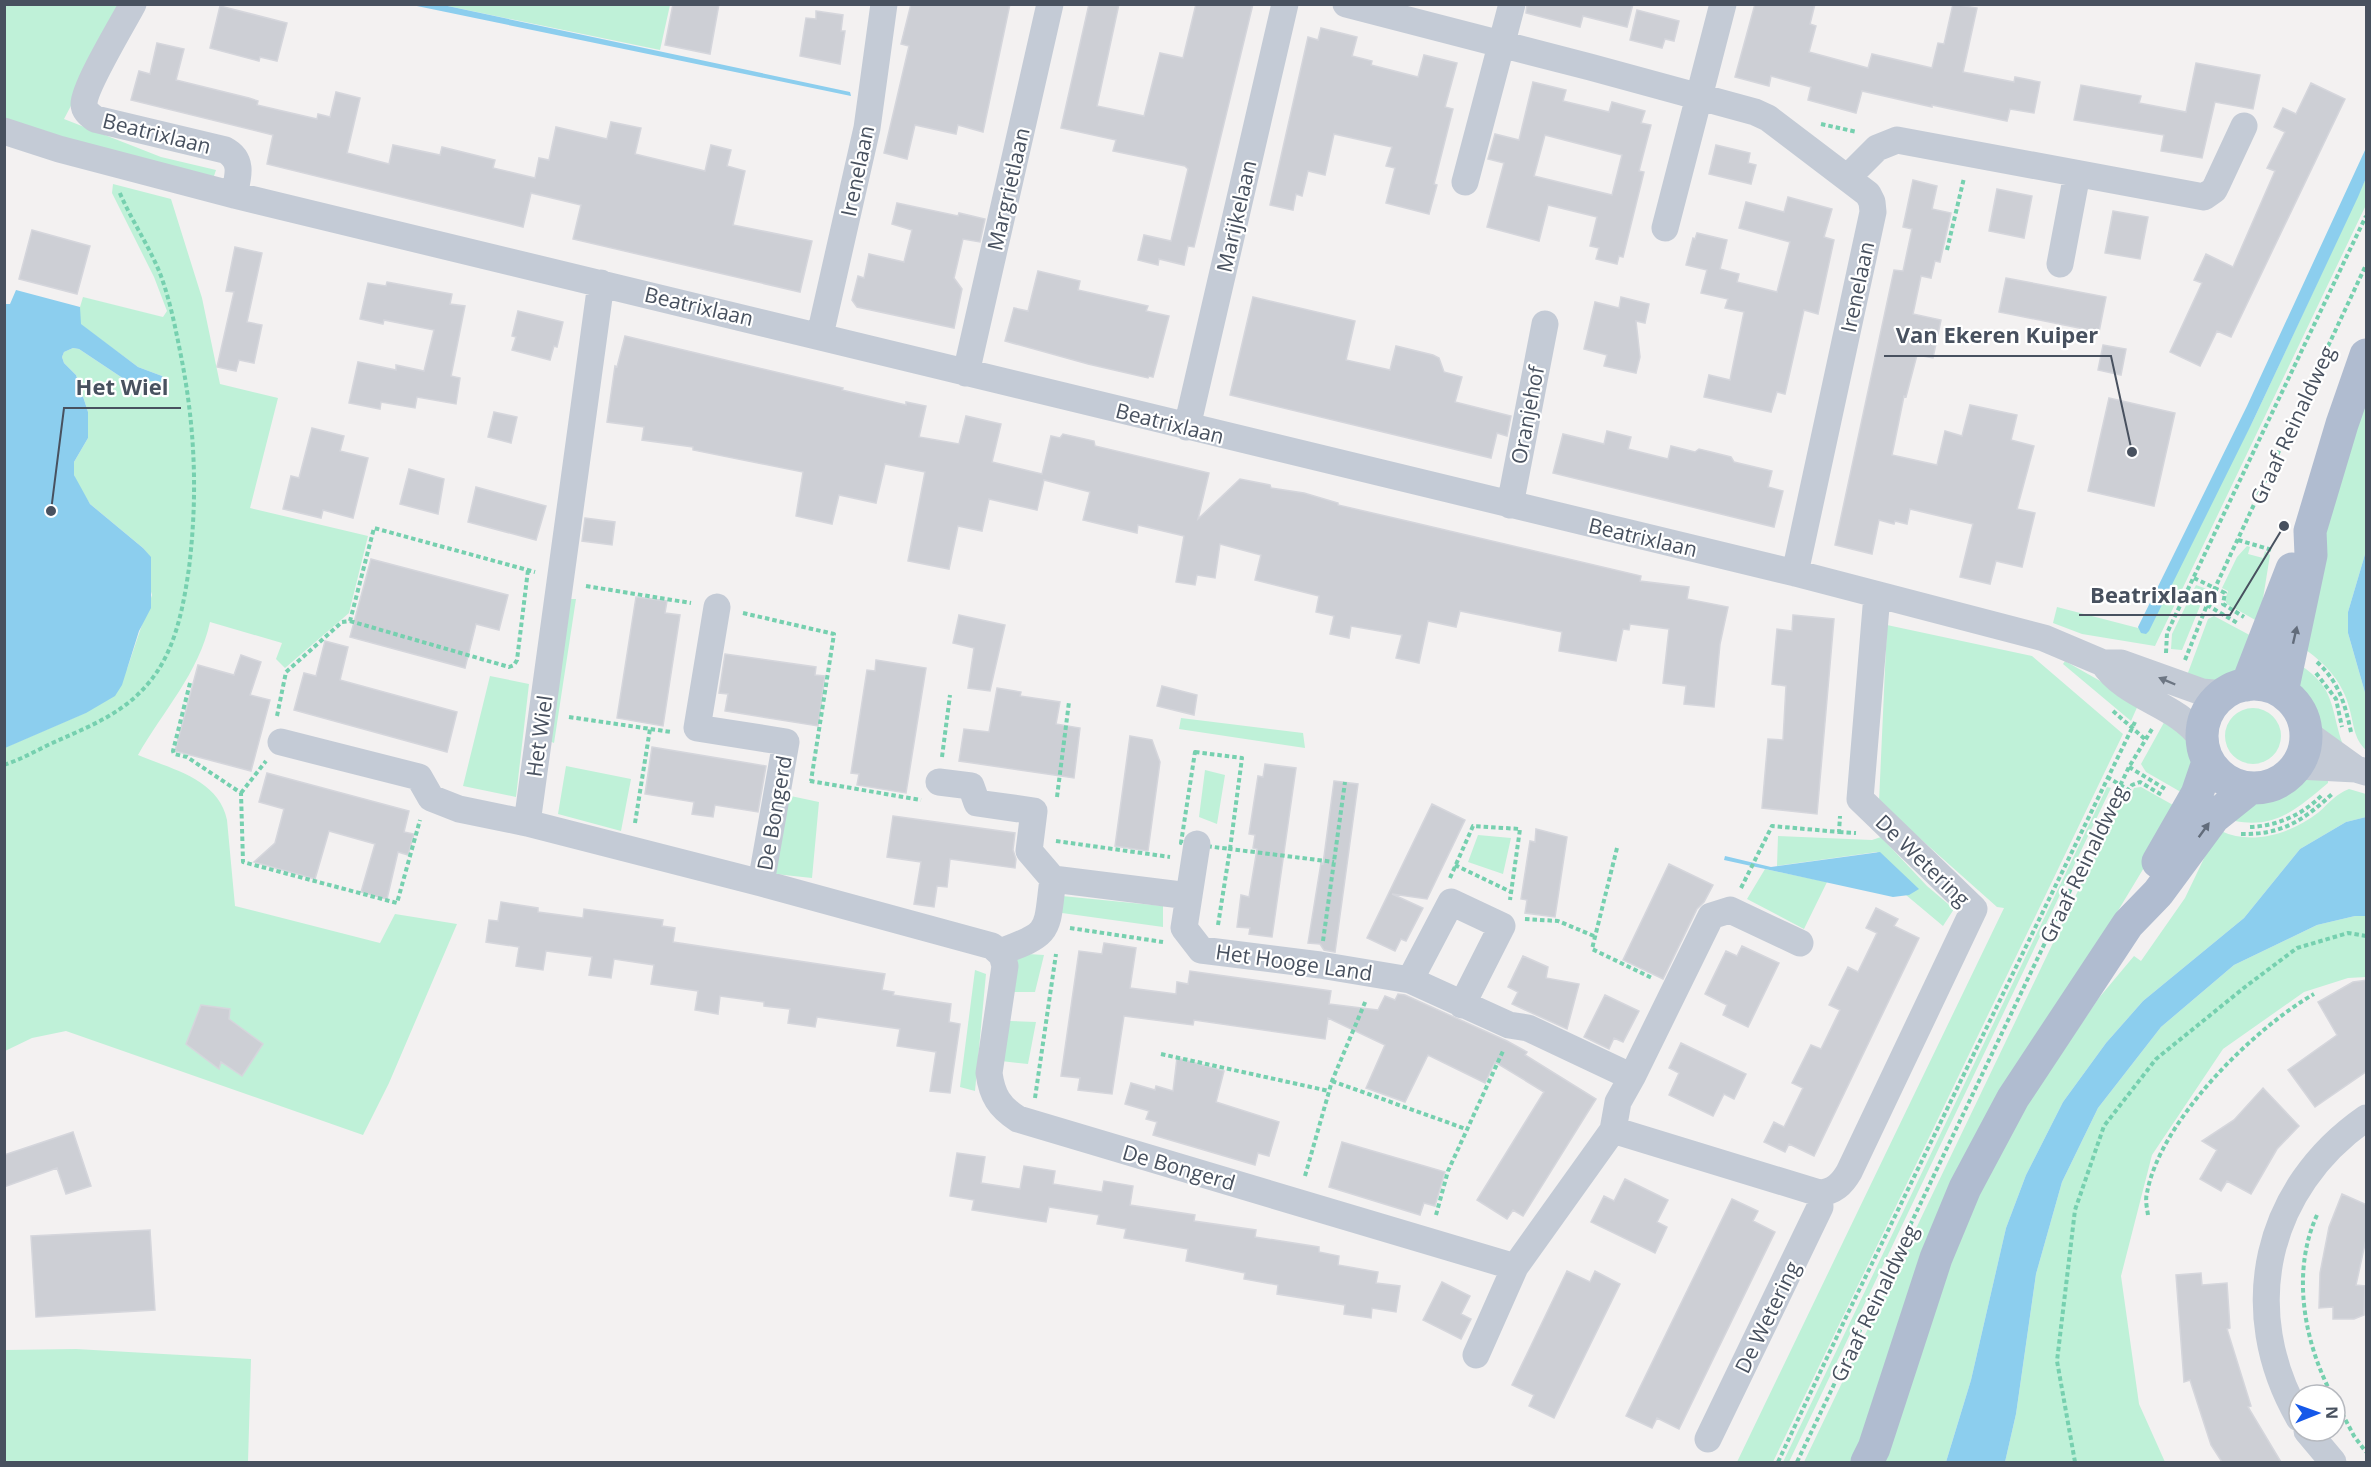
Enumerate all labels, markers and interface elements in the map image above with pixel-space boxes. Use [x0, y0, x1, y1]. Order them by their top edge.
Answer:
street label: Beatrixlaan [100, 106, 214, 160]
street label: Irenelaan [834, 123, 880, 219]
street label: Margrietlaan [980, 125, 1036, 253]
street label: Marijkelaan [1210, 157, 1262, 275]
street label: Irenelaan [1834, 239, 1880, 335]
street label: Beatrixlaan [642, 280, 756, 332]
callout: Van Ekeren Kuiper [1884, 316, 2111, 356]
text: Van Ekeren Kuiper [1896, 319, 2098, 349]
street label: Graaf Reinaldweg [2243, 341, 2341, 509]
street label: Oranjehof [1504, 362, 1551, 466]
callout: Het Wiel [64, 368, 181, 408]
text: Het Wiel [76, 371, 168, 401]
street label: Beatrixlaan [1113, 396, 1227, 450]
street label: Beatrixlaan [1586, 511, 1700, 563]
callout: Beatrixlaan [2079, 575, 2230, 615]
text: Beatrixlaan [2090, 579, 2218, 609]
one-way arrow [2290, 626, 2300, 645]
one-way arrow [2158, 676, 2176, 685]
street label: Het Wiel [519, 693, 559, 779]
street label: De Bongerd [750, 753, 798, 873]
street label: Graaf Reinaldweg [2033, 781, 2133, 947]
street label: De Wetering [1870, 808, 1976, 912]
one-way arrow [2198, 822, 2210, 838]
street label: Het Hooge Land [1214, 937, 1374, 987]
street label: De Bongerd [1119, 1138, 1239, 1196]
street label: Graaf Reinaldweg [1824, 1220, 1924, 1386]
street label: De Wetering [1728, 1256, 1806, 1378]
north arrow [2287, 1383, 2347, 1443]
text: N [2321, 1406, 2343, 1419]

